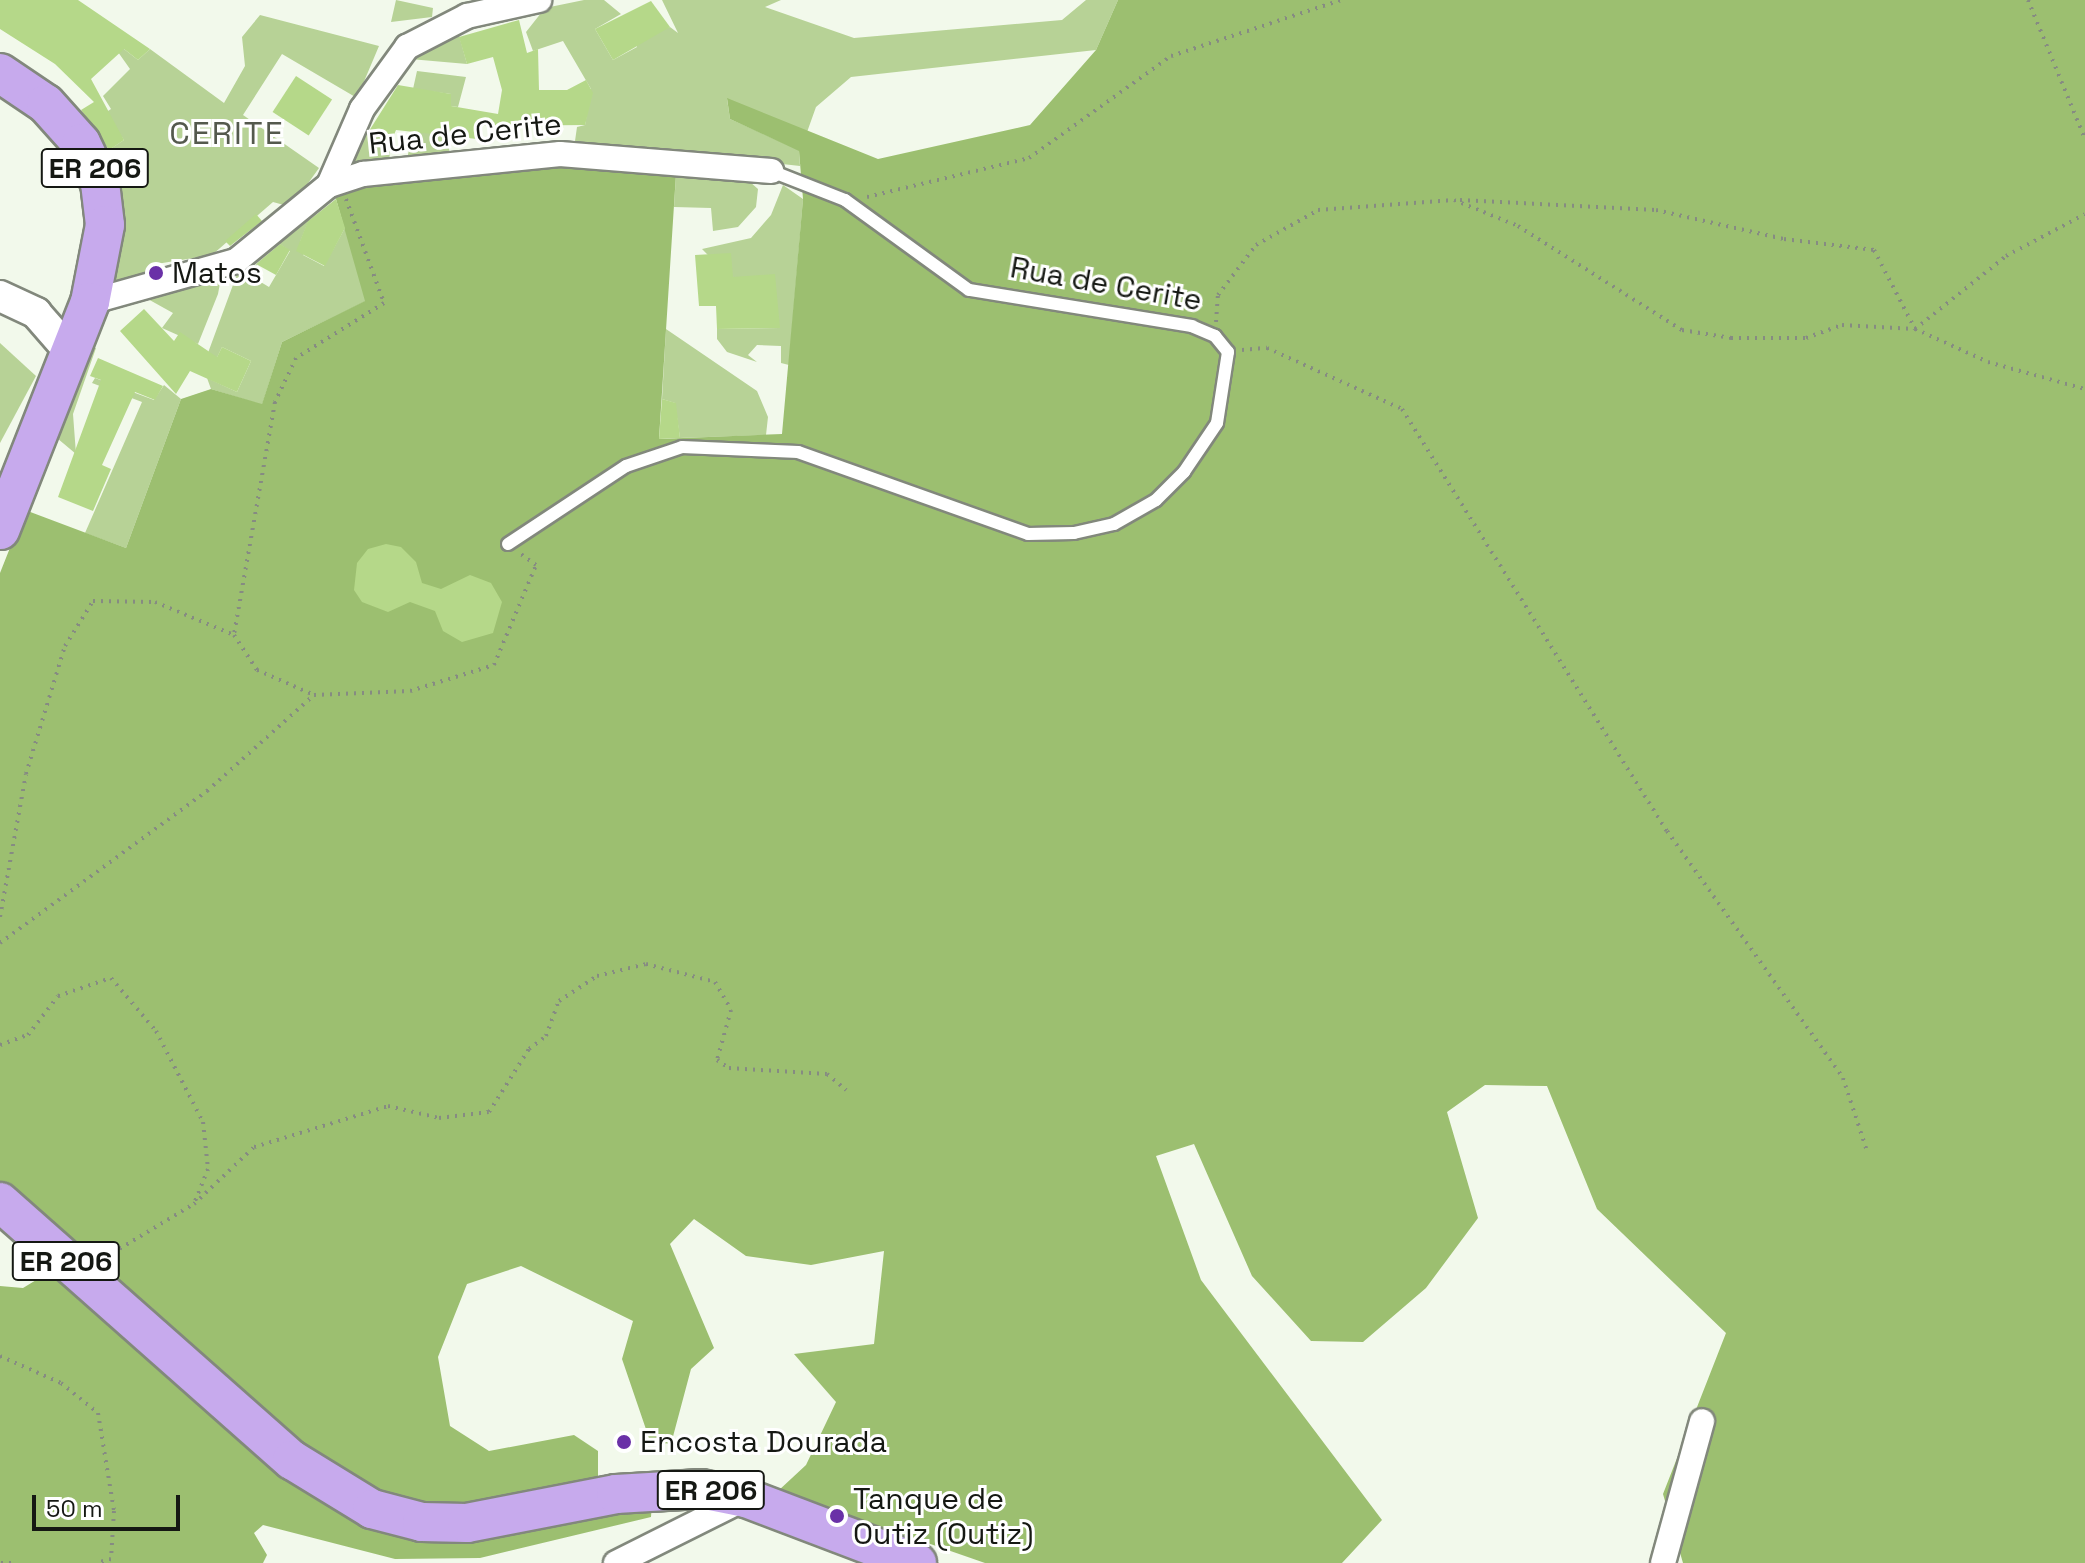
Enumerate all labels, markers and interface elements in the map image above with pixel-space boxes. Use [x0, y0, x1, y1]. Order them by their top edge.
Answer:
street label: Rua de Cerite [367, 106, 563, 162]
district label: CERITE [169, 114, 285, 152]
road number: ER 206 [39, 144, 151, 192]
street label: Rua de Cerite [1007, 249, 1205, 319]
place label: Matos [172, 255, 262, 291]
marker: Matos [147, 264, 165, 282]
road number: ER 206 [10, 1237, 122, 1285]
place label: Encosta Dourada [640, 1424, 887, 1460]
marker: Encosta Dourada [615, 1433, 633, 1451]
road number: ER 206 [655, 1466, 767, 1514]
scale bar [36, 1479, 184, 1529]
place label: Tanque de Outiz (Outiz) [853, 1481, 1033, 1552]
text: 50 m [46, 1493, 103, 1524]
marker: Tanque de Outiz (Outiz) [828, 1507, 846, 1525]

